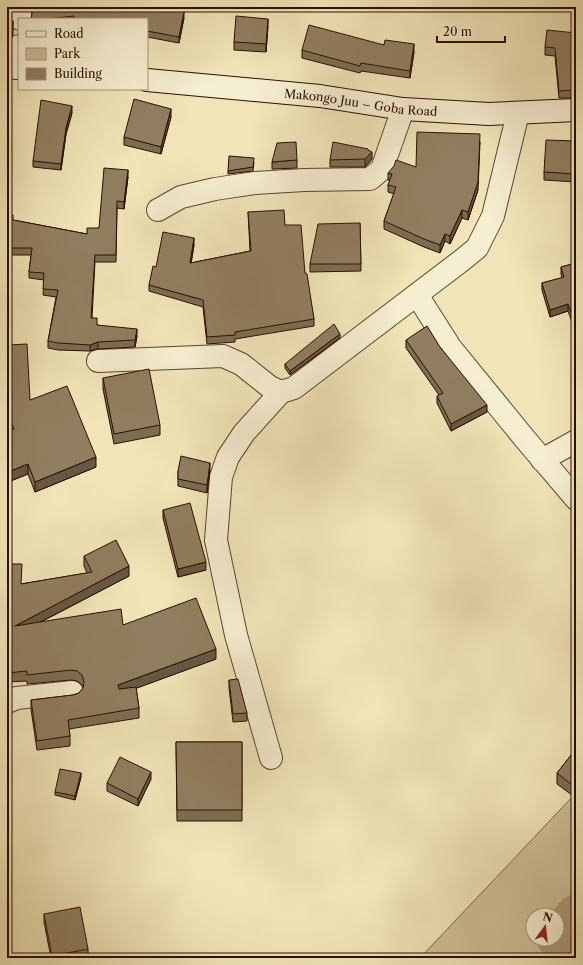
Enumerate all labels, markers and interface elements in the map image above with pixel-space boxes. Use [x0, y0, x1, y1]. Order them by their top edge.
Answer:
legend [18, 18, 148, 90]
scale bar [437, 18, 505, 44]
text: 20 m [443, 24, 472, 39]
text: Road [54, 26, 84, 41]
text: Park [54, 46, 81, 61]
text: Building [54, 66, 102, 81]
street label: Makongo Juu – Goba Road [284, 85, 438, 119]
north arrow [525, 907, 565, 947]
text: N [541, 909, 554, 925]

